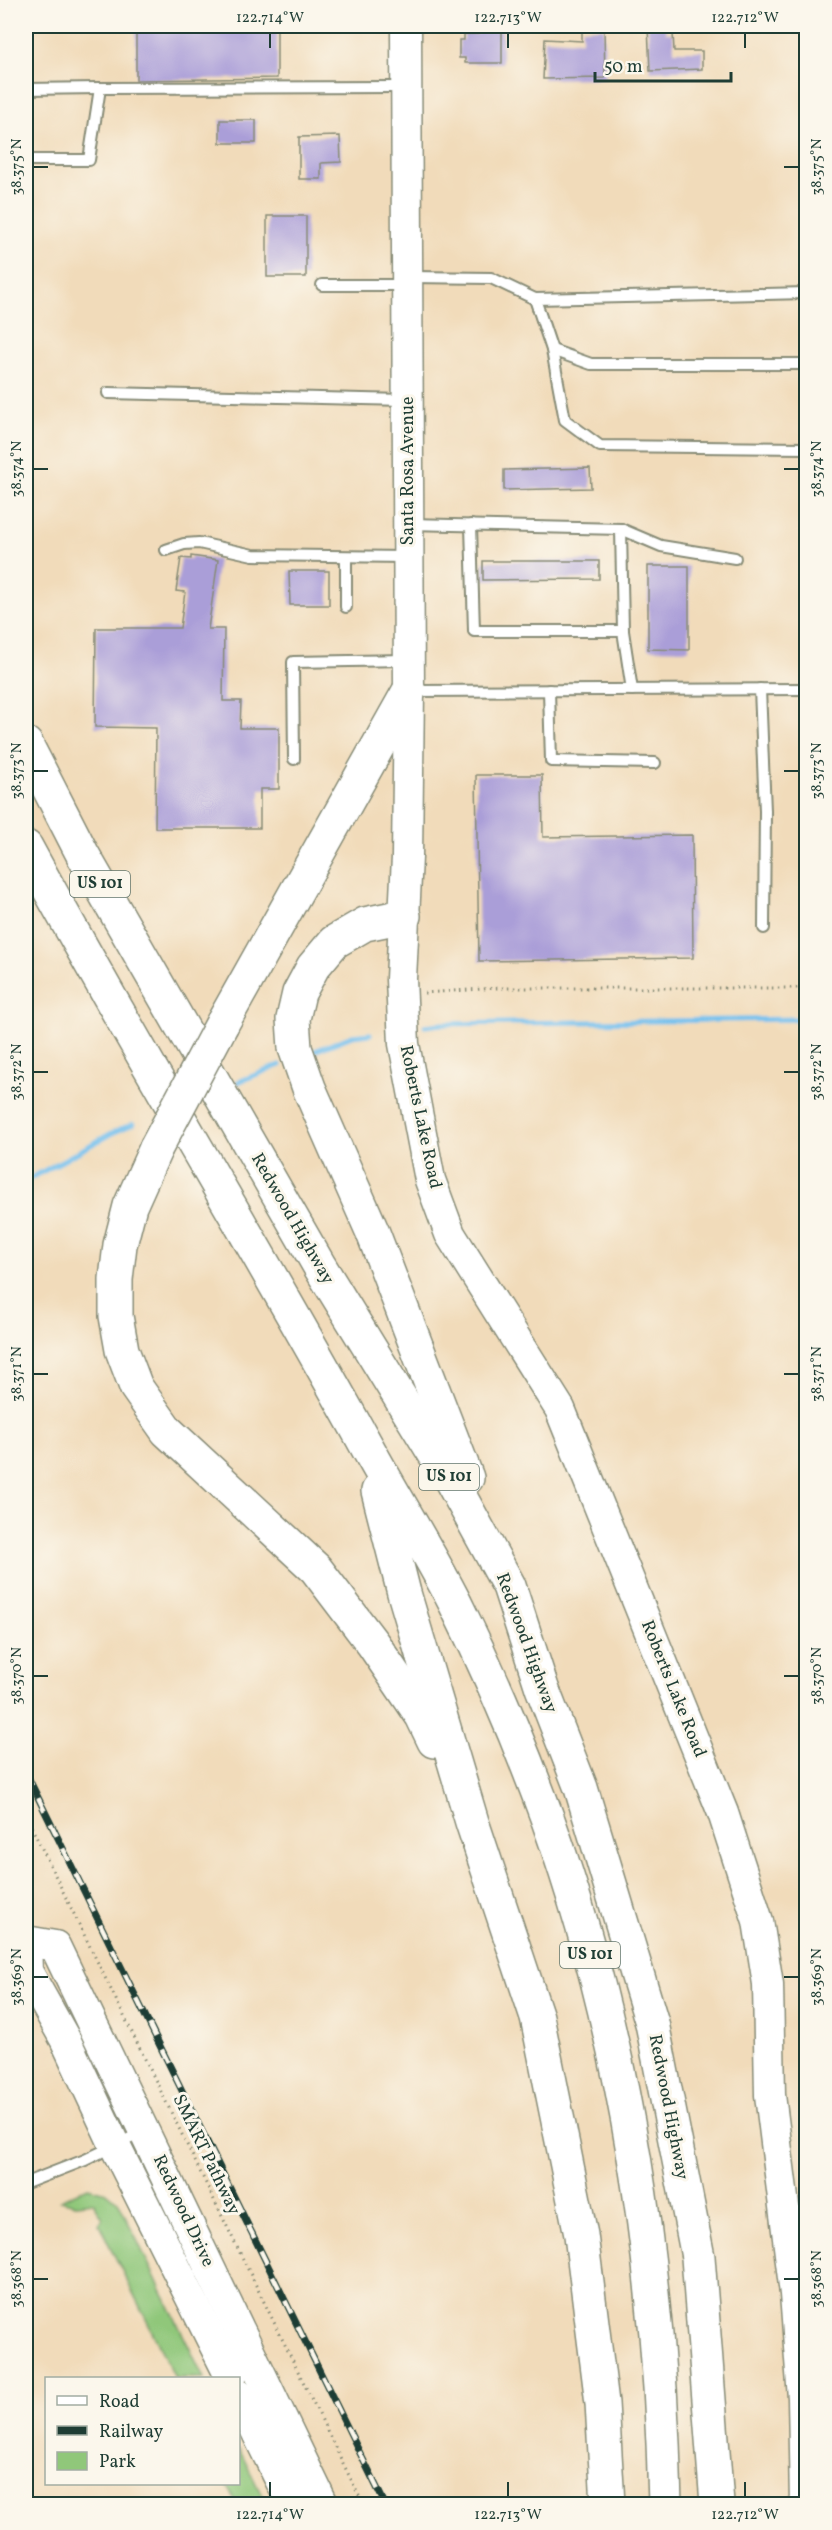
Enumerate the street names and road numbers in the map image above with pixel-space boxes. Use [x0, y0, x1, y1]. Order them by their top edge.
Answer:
street label: Santa Rosa Avenue [396, 396, 421, 546]
road number: US 101 [70, 871, 130, 897]
street label: Roberts Lake Road [393, 1043, 447, 1191]
street label: Redwood Highway [244, 1149, 340, 1289]
road number: US 101 [419, 1464, 479, 1490]
street label: Redwood Highway [489, 1569, 563, 1717]
street label: Roberts Lake Road [634, 1617, 712, 1761]
road number: US 101 [560, 1942, 620, 1968]
street label: Redwood Highway [642, 2032, 694, 2182]
street label: SMART Pathway [166, 2090, 246, 2220]
street label: Redwood Drive [146, 2151, 220, 2271]

